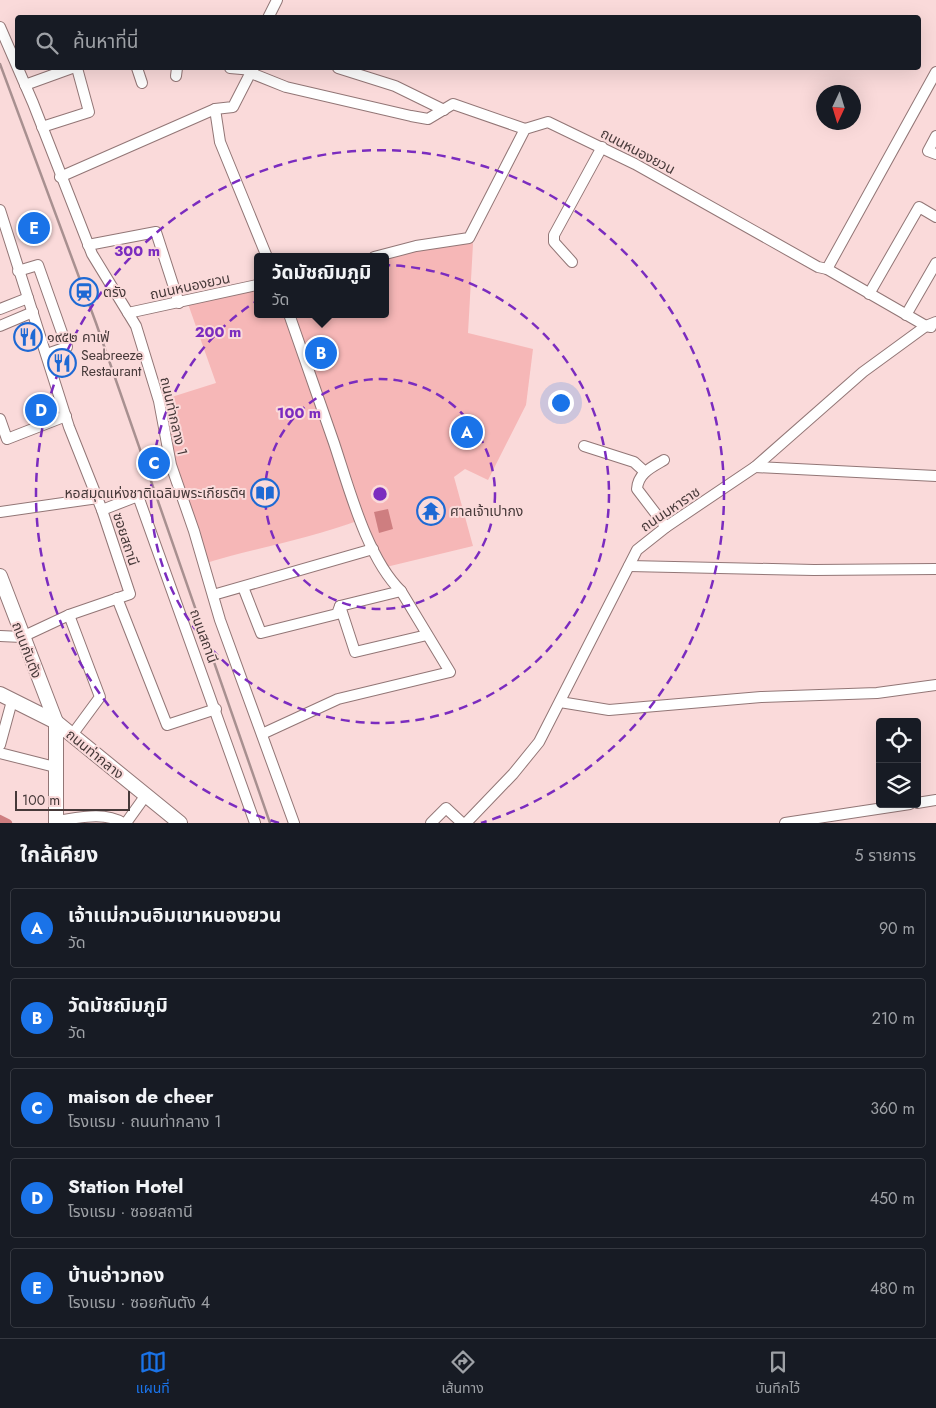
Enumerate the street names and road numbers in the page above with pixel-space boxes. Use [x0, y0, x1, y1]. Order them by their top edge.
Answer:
street label: ถนนหนองยวน [597, 123, 679, 179]
street label: ถนนหนองยวน [148, 268, 232, 304]
street label: ถนนท่ากลาง 1 [155, 375, 193, 457]
street label: ถนนมหาราช [636, 482, 704, 536]
street label: ซอยสถานี [108, 510, 144, 568]
street label: ถนนสถานี [185, 606, 223, 666]
street label: ถนนกันตัง [7, 619, 47, 681]
street label: ถนนท่ากลาง [62, 724, 128, 784]

